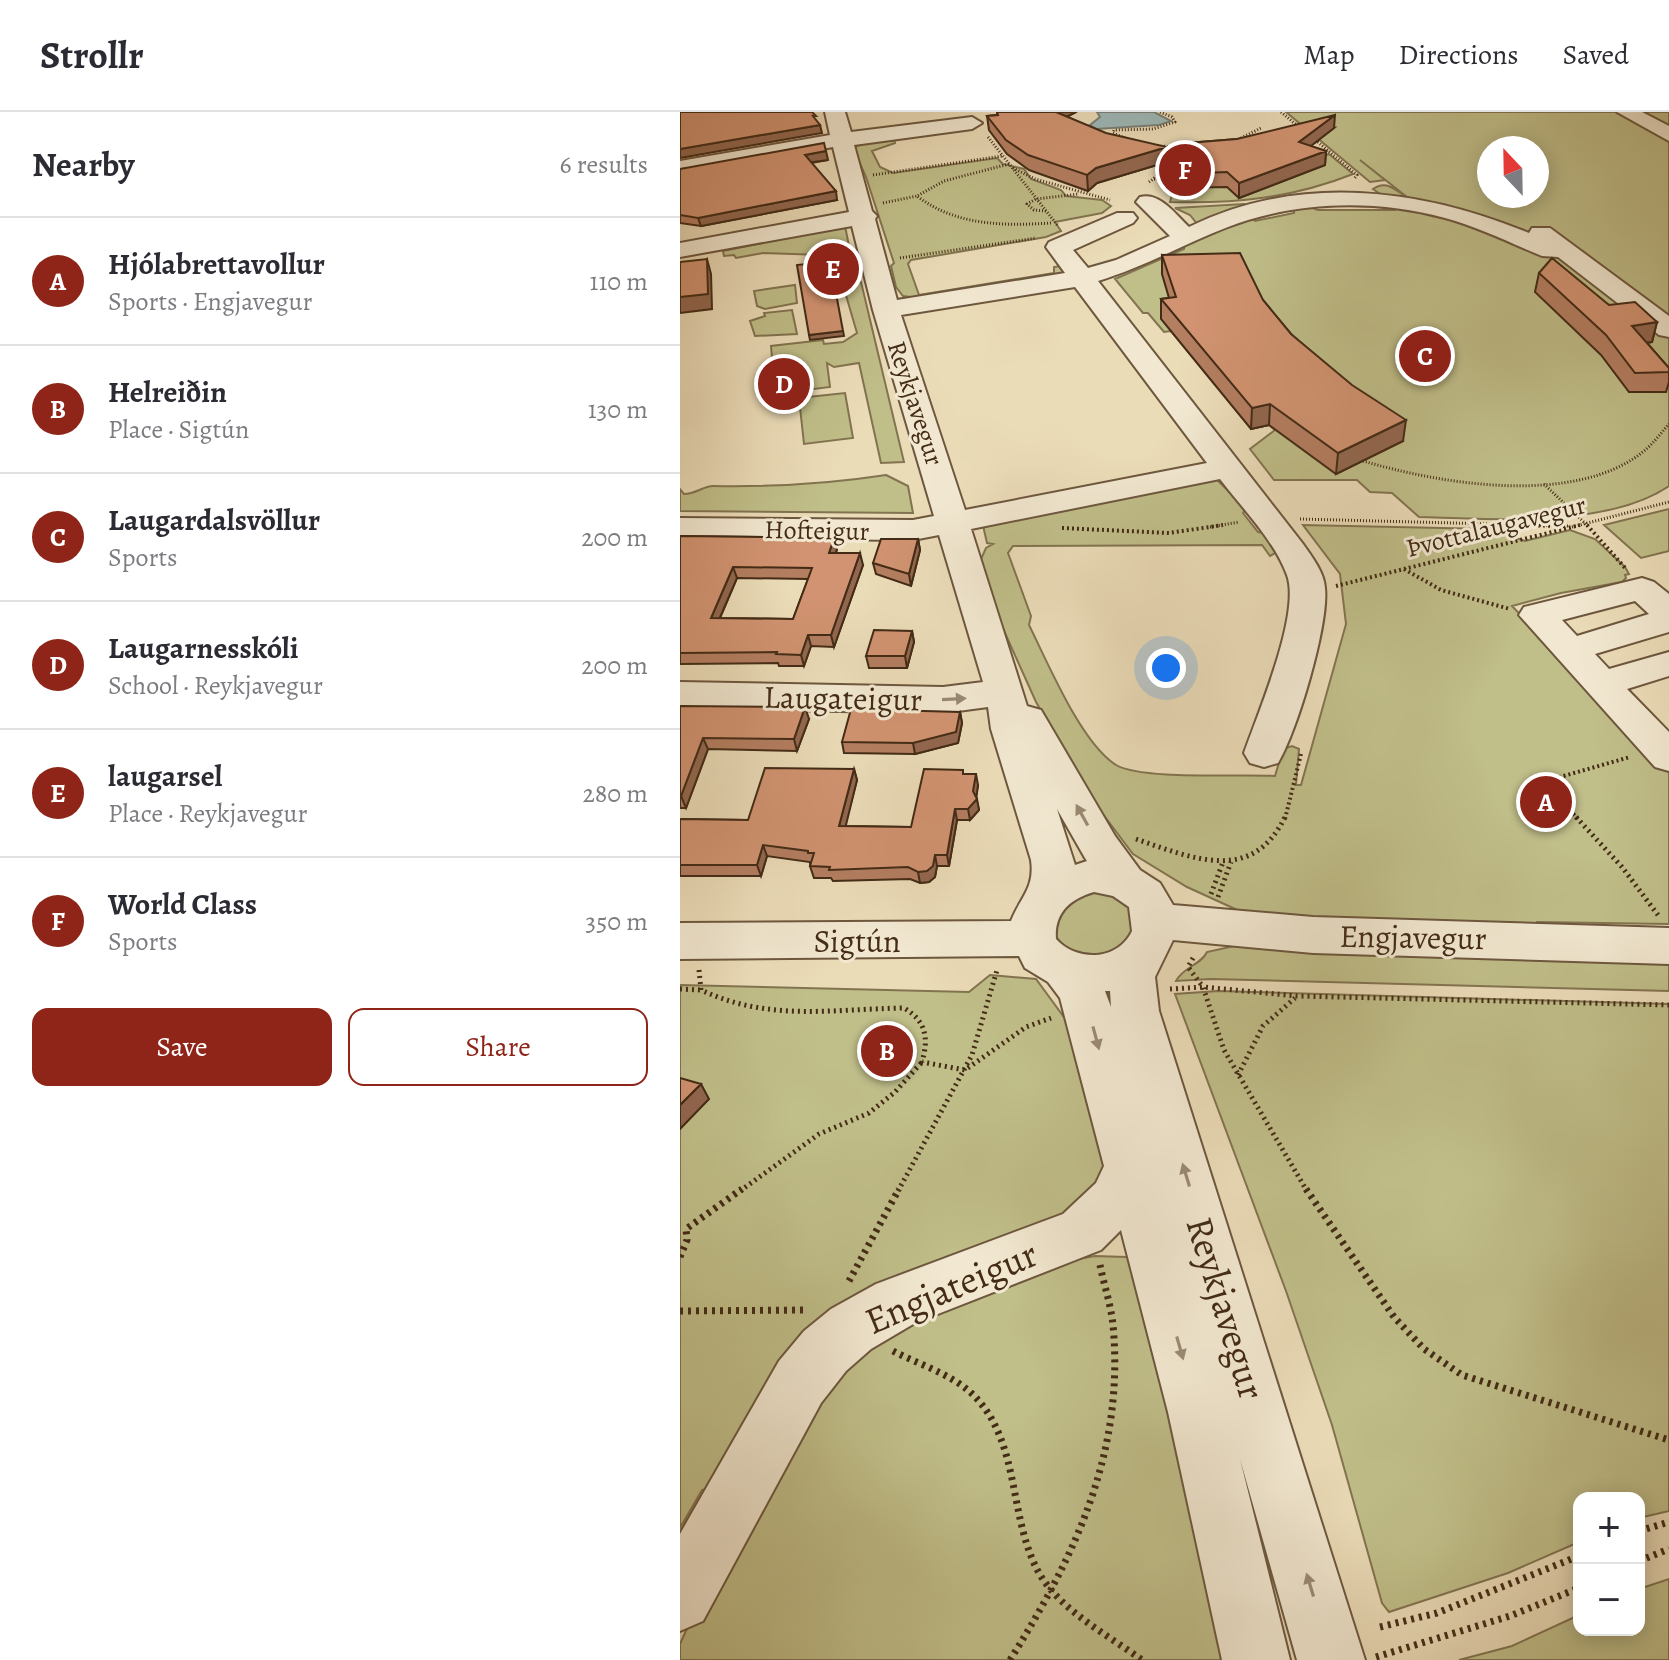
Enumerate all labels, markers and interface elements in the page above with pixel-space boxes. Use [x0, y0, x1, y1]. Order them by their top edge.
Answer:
text: Strollr [40, 29, 144, 81]
text: Map [1303, 36, 1354, 74]
text: Directions [1398, 36, 1519, 74]
text: Saved [1563, 36, 1629, 74]
north arrow [1477, 136, 1549, 208]
pin: F [1159, 140, 1211, 200]
text: Nearby [32, 141, 135, 188]
text: 6 results [560, 147, 648, 182]
pin: E [807, 239, 859, 299]
text: Hjólabrettavollur [108, 244, 325, 284]
text: A [50, 264, 66, 299]
text: 110 m [590, 264, 648, 299]
text: Sports · Engjavegur [108, 284, 312, 319]
pin: C [1399, 326, 1451, 386]
street label: Reykjavegur [879, 336, 952, 470]
pin: D [758, 354, 810, 414]
text: Helreiðin [108, 372, 227, 412]
text: B [50, 392, 66, 427]
text: 130 m [588, 392, 648, 427]
text: Place · Sigtún [108, 412, 249, 447]
street label: Þvottalaugavegur [1403, 487, 1590, 566]
text: Laugardalsvöllur [108, 500, 320, 540]
street label: Hofteigur [764, 512, 870, 549]
text: C [50, 520, 66, 555]
text: 200 m [581, 520, 648, 555]
text: Sports [108, 540, 177, 575]
text: Laugarnesskóli [108, 628, 299, 668]
text: D [49, 648, 67, 683]
text: 200 m [581, 648, 648, 683]
your location [1146, 648, 1186, 688]
text: School · Reykjavegur [108, 668, 323, 703]
street label: Laugateigur [763, 675, 923, 721]
one-way arrow [942, 692, 967, 705]
text: laugarsel [108, 756, 222, 796]
pin: A [1520, 772, 1572, 832]
text: E [50, 776, 66, 811]
text: 280 m [582, 776, 648, 811]
text: Place · Reykjavegur [108, 796, 308, 831]
one-way arrow [1076, 804, 1090, 826]
text: World Class [108, 884, 257, 924]
text: F [51, 904, 65, 939]
text: 350 m [585, 904, 648, 939]
street label: Engjavegur [1339, 914, 1487, 960]
street label: Sigtún [813, 919, 901, 963]
text: Sports [108, 924, 177, 959]
button: Save [32, 1008, 332, 1086]
button: Share [348, 1008, 648, 1086]
pin: B [861, 1021, 913, 1081]
one-way arrow [1090, 1026, 1102, 1051]
one-way arrow [1179, 1163, 1192, 1187]
street label: Reykjavegur [1174, 1210, 1278, 1406]
street label: Engjateigur [857, 1227, 1045, 1347]
one-way arrow [1175, 1336, 1187, 1361]
map controls [1573, 1492, 1645, 1636]
button: + [1573, 1492, 1645, 1564]
button: − [1573, 1564, 1645, 1636]
one-way arrow [1303, 1573, 1316, 1597]

